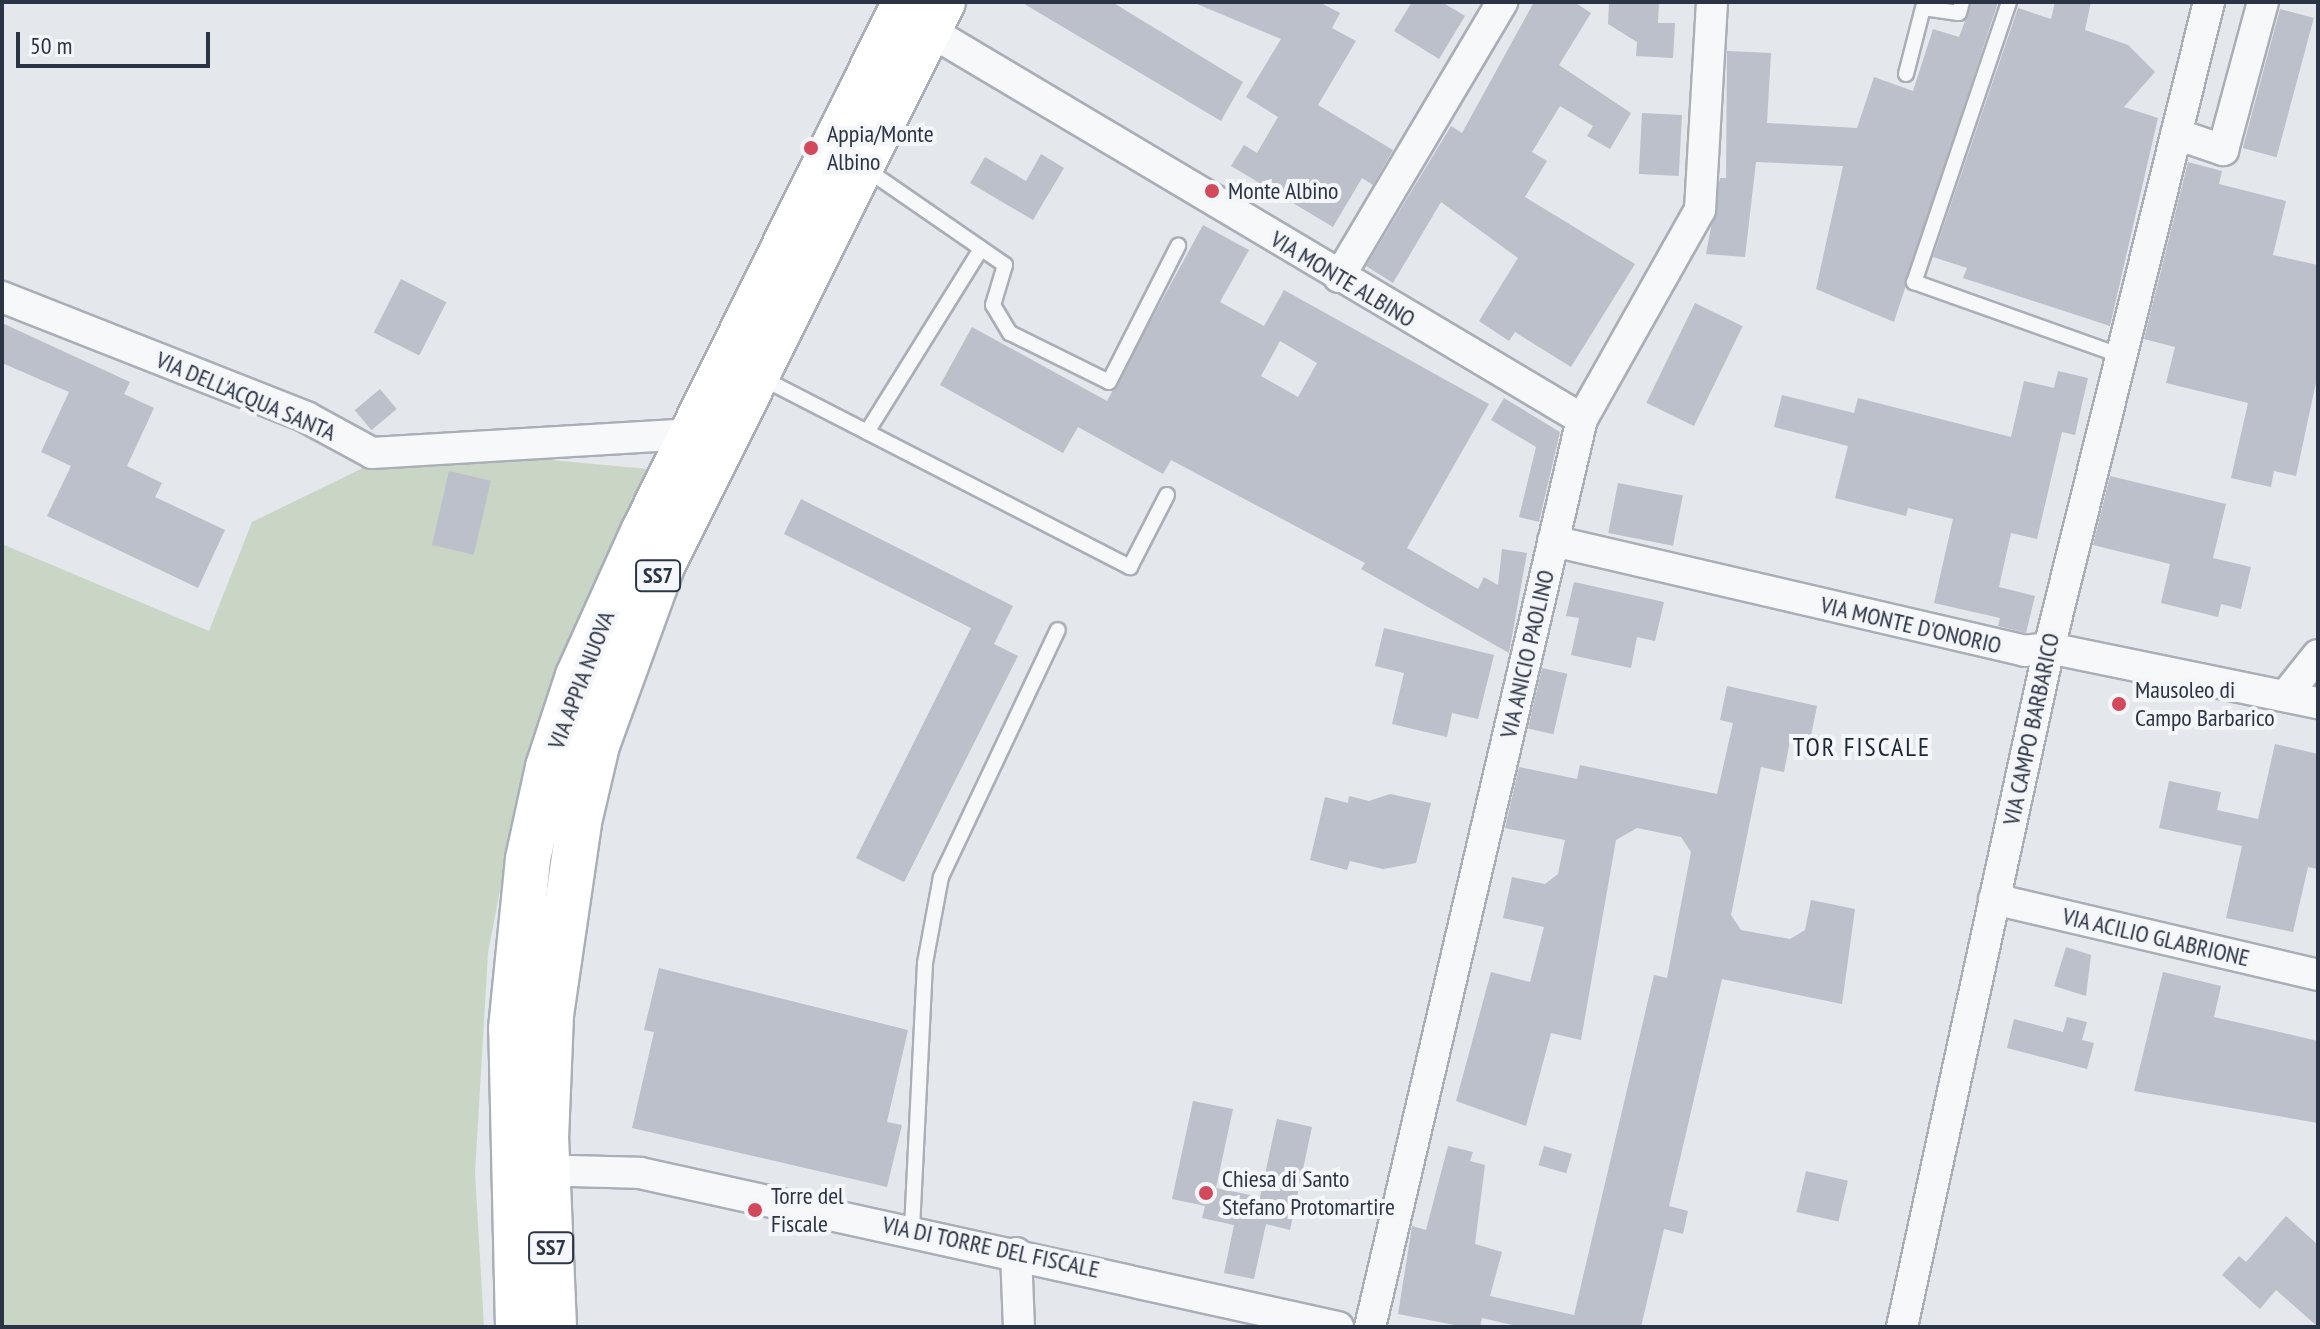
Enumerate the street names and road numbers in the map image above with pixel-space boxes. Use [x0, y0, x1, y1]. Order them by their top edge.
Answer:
street label: VIA MONTE ALBINO [1265, 224, 1421, 334]
street label: VIA DELL'ACQUA SANTA [151, 345, 341, 447]
road number: SS7 [634, 558, 682, 594]
street label: VIA ANICIO PAOLINO [1494, 566, 1560, 742]
street label: VIA MONTE D'ONORIO [1817, 590, 2005, 660]
street label: VIA APPIA NUOVA [541, 606, 621, 754]
street label: VIA CAMPO BARBARICO [1996, 630, 2066, 828]
street label: VIA ACILIO GLABRIONE [2059, 901, 2253, 973]
street label: VIA DI TORRE DEL FISCALE [879, 1210, 1103, 1284]
road number: SS7 [527, 1230, 575, 1266]

